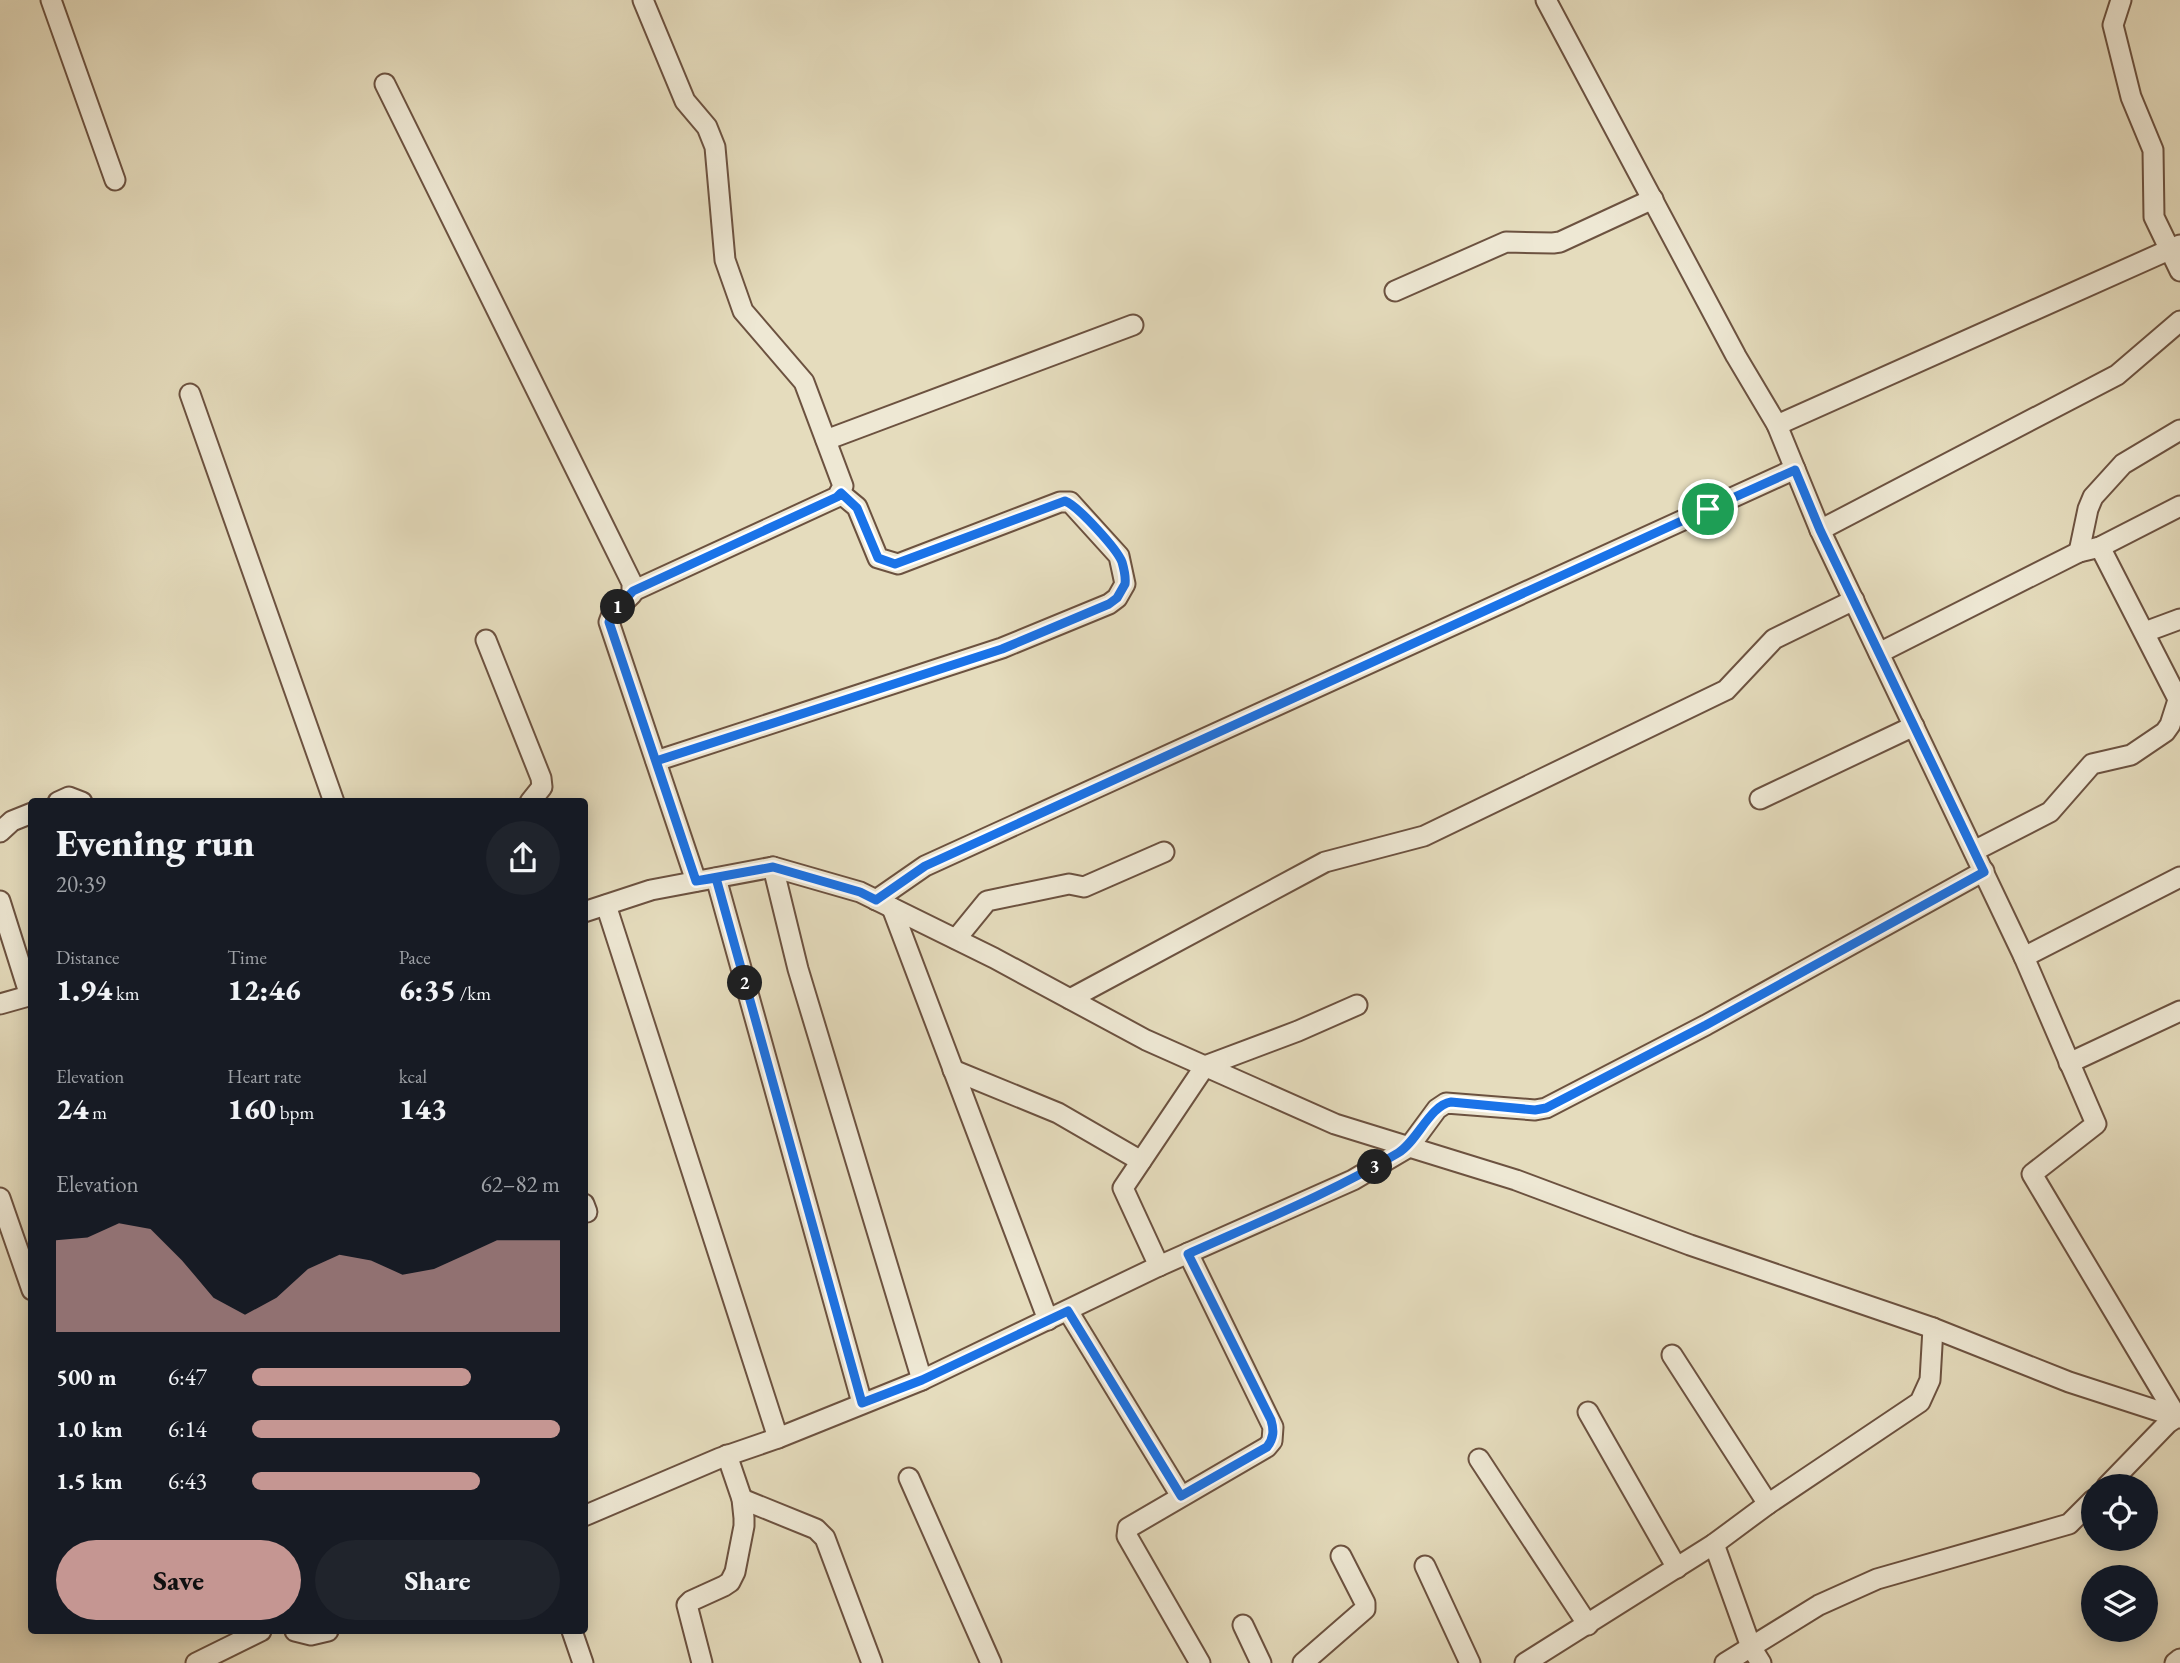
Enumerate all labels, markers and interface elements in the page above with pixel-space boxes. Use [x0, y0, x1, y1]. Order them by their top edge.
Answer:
pin [1678, 479, 1738, 539]
icon: arrive [1689, 490, 1727, 528]
pin: 1 [600, 590, 636, 624]
text: 1 [612, 594, 623, 619]
text: Evening run [56, 818, 254, 867]
button: share [486, 821, 560, 895]
text: 20:39 [56, 869, 106, 899]
text: Distance [56, 945, 119, 970]
text: Time [227, 945, 267, 970]
text: Pace [399, 945, 431, 970]
pin: 2 [728, 965, 762, 1000]
text: 1.94 [56, 970, 112, 1009]
text: 12:46 [227, 970, 301, 1009]
text: 6:35 [399, 970, 456, 1009]
text: 2 [739, 970, 750, 995]
text: km [112, 981, 140, 1006]
text: /km [456, 981, 491, 1006]
text: Elevation [56, 1064, 124, 1089]
text: Heart rate [227, 1064, 301, 1089]
text: kcal [399, 1064, 427, 1089]
text: 24 [56, 1089, 88, 1128]
text: 160 [227, 1089, 276, 1128]
text: 143 [399, 1089, 447, 1128]
text: m [88, 1100, 107, 1125]
text: bpm [276, 1100, 314, 1125]
pin: 3 [1358, 1150, 1392, 1184]
text: 3 [1369, 1154, 1380, 1179]
text: Elevation [56, 1169, 139, 1199]
text: 62–82 m [481, 1169, 560, 1199]
text: 500 m [56, 1362, 117, 1392]
text: 6:47 [168, 1362, 207, 1392]
text: 1.0 km [56, 1414, 123, 1444]
text: 6:14 [168, 1414, 207, 1444]
text: 1.5 km [56, 1466, 123, 1496]
text: 6:43 [168, 1466, 207, 1496]
map controls [2081, 1474, 2158, 1642]
button: locate [2081, 1474, 2158, 1551]
button: Save [56, 1540, 301, 1620]
button: Share [315, 1540, 560, 1620]
button: layers [2081, 1565, 2158, 1642]

